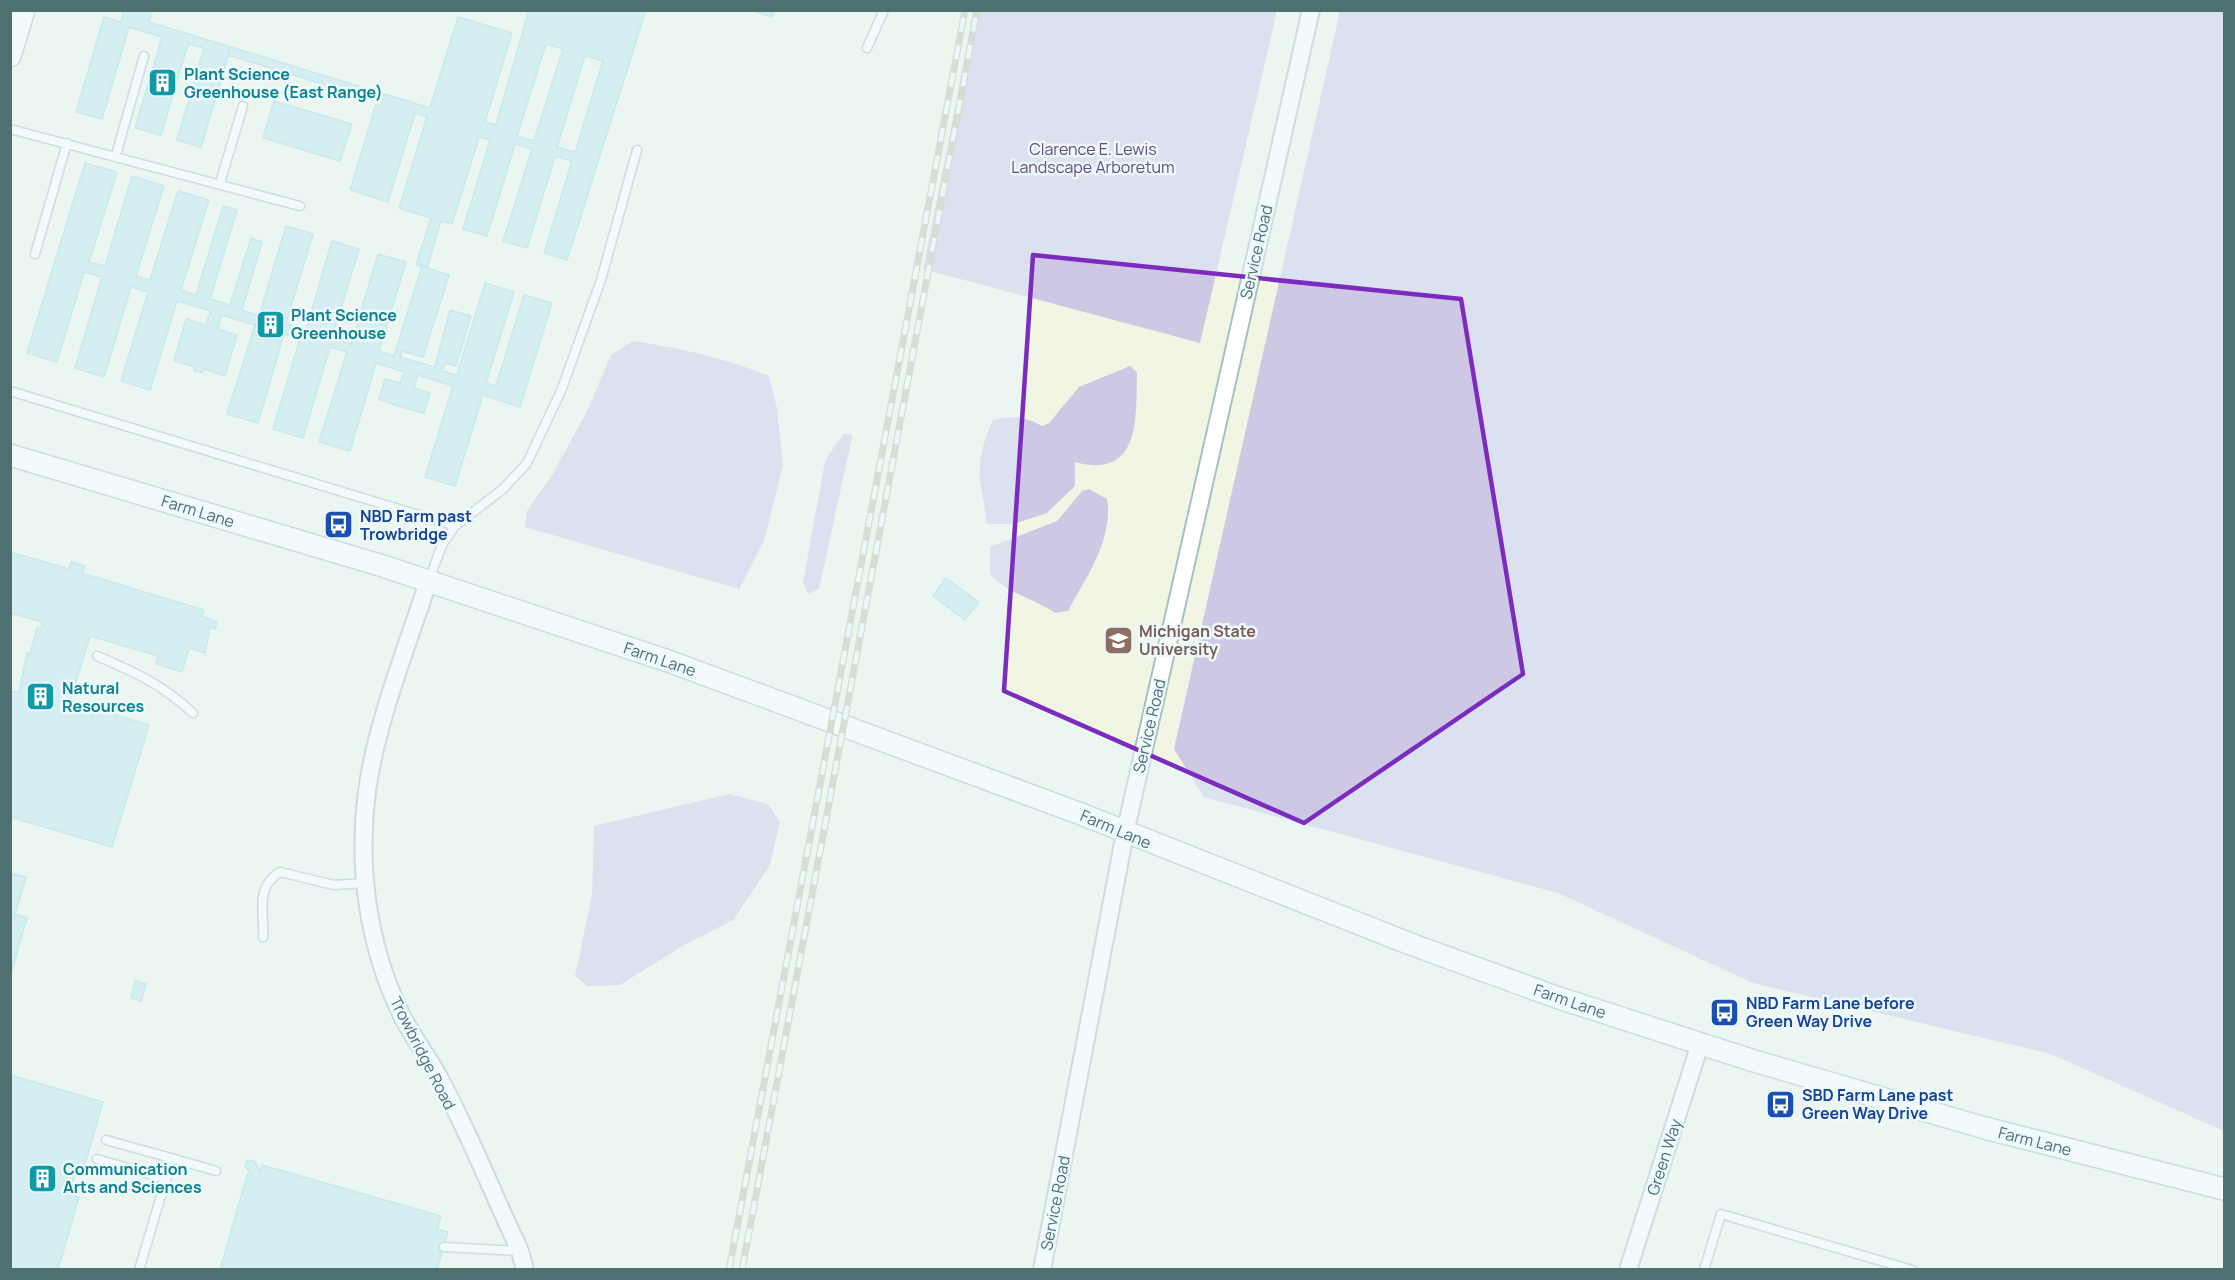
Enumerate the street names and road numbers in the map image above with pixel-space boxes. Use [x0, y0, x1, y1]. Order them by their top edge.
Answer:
street label: Service Road [1234, 203, 1278, 301]
street label: Farm Lane [159, 490, 237, 532]
street label: Farm Lane [621, 636, 699, 682]
street label: Service Road [1127, 677, 1171, 775]
street label: Farm Lane [1077, 804, 1155, 854]
street label: Farm Lane [1531, 978, 1609, 1024]
street label: Trowbridge Road [385, 993, 461, 1113]
street label: Green Way [1641, 1115, 1687, 1198]
street label: Farm Lane [1996, 1121, 2074, 1161]
street label: Service Road [1035, 1154, 1075, 1252]

